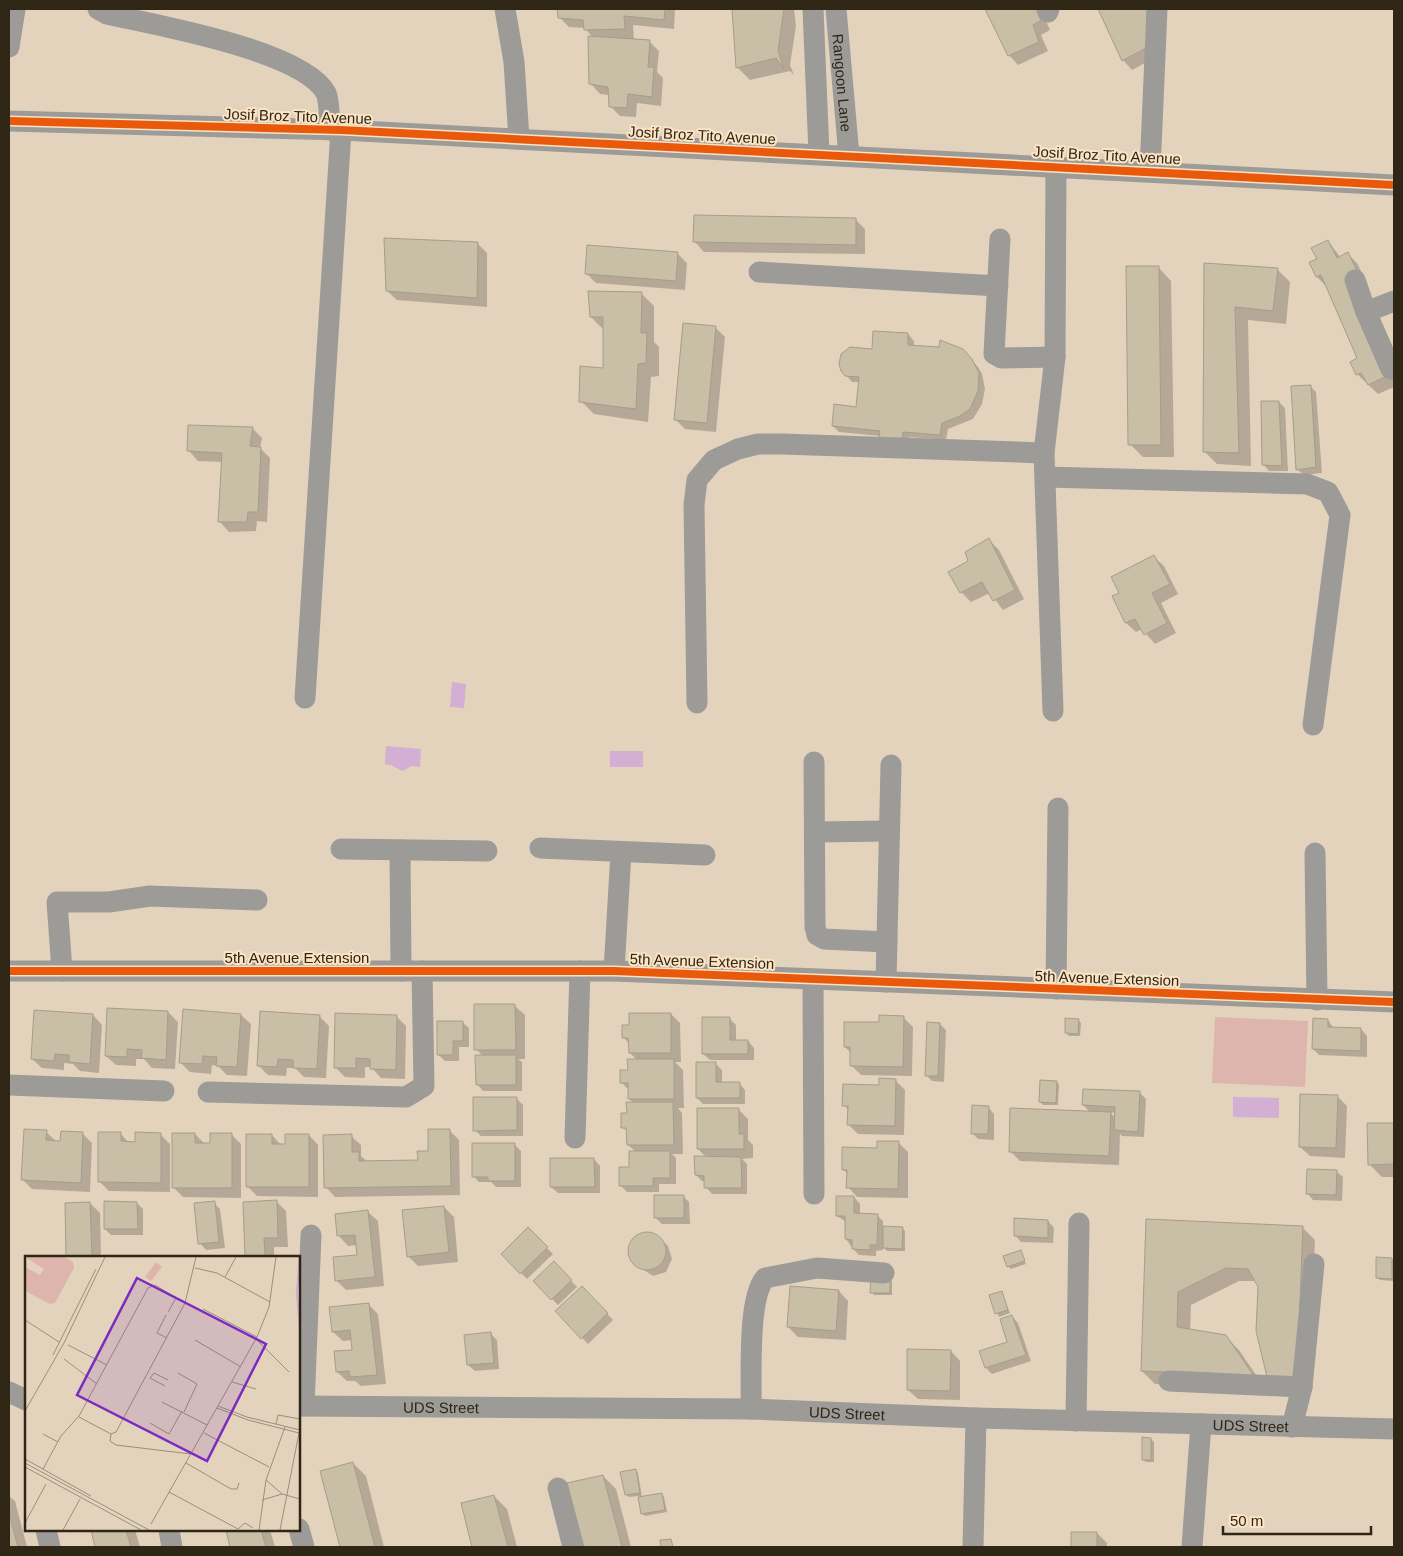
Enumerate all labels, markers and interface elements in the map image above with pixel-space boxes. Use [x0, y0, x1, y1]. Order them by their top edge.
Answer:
street label: Rangoon Lane [830, 33, 855, 132]
street label: Josif Broz Tito Avenue [224, 105, 372, 127]
street label: Josif Broz Tito Avenue [628, 123, 776, 147]
street label: Josif Broz Tito Avenue [1033, 143, 1181, 167]
street label: 5th Avenue Extension [225, 949, 369, 966]
street label: 5th Avenue Extension [629, 950, 775, 972]
street label: 5th Avenue Extension [1034, 967, 1180, 989]
inset map [25, 1256, 300, 1531]
street label: UDS Street [403, 1398, 480, 1416]
street label: UDS Street [809, 1403, 886, 1423]
street label: UDS Street [1213, 1416, 1290, 1435]
scale bar [1223, 1504, 1370, 1536]
text: 50 m [1230, 1512, 1263, 1529]

